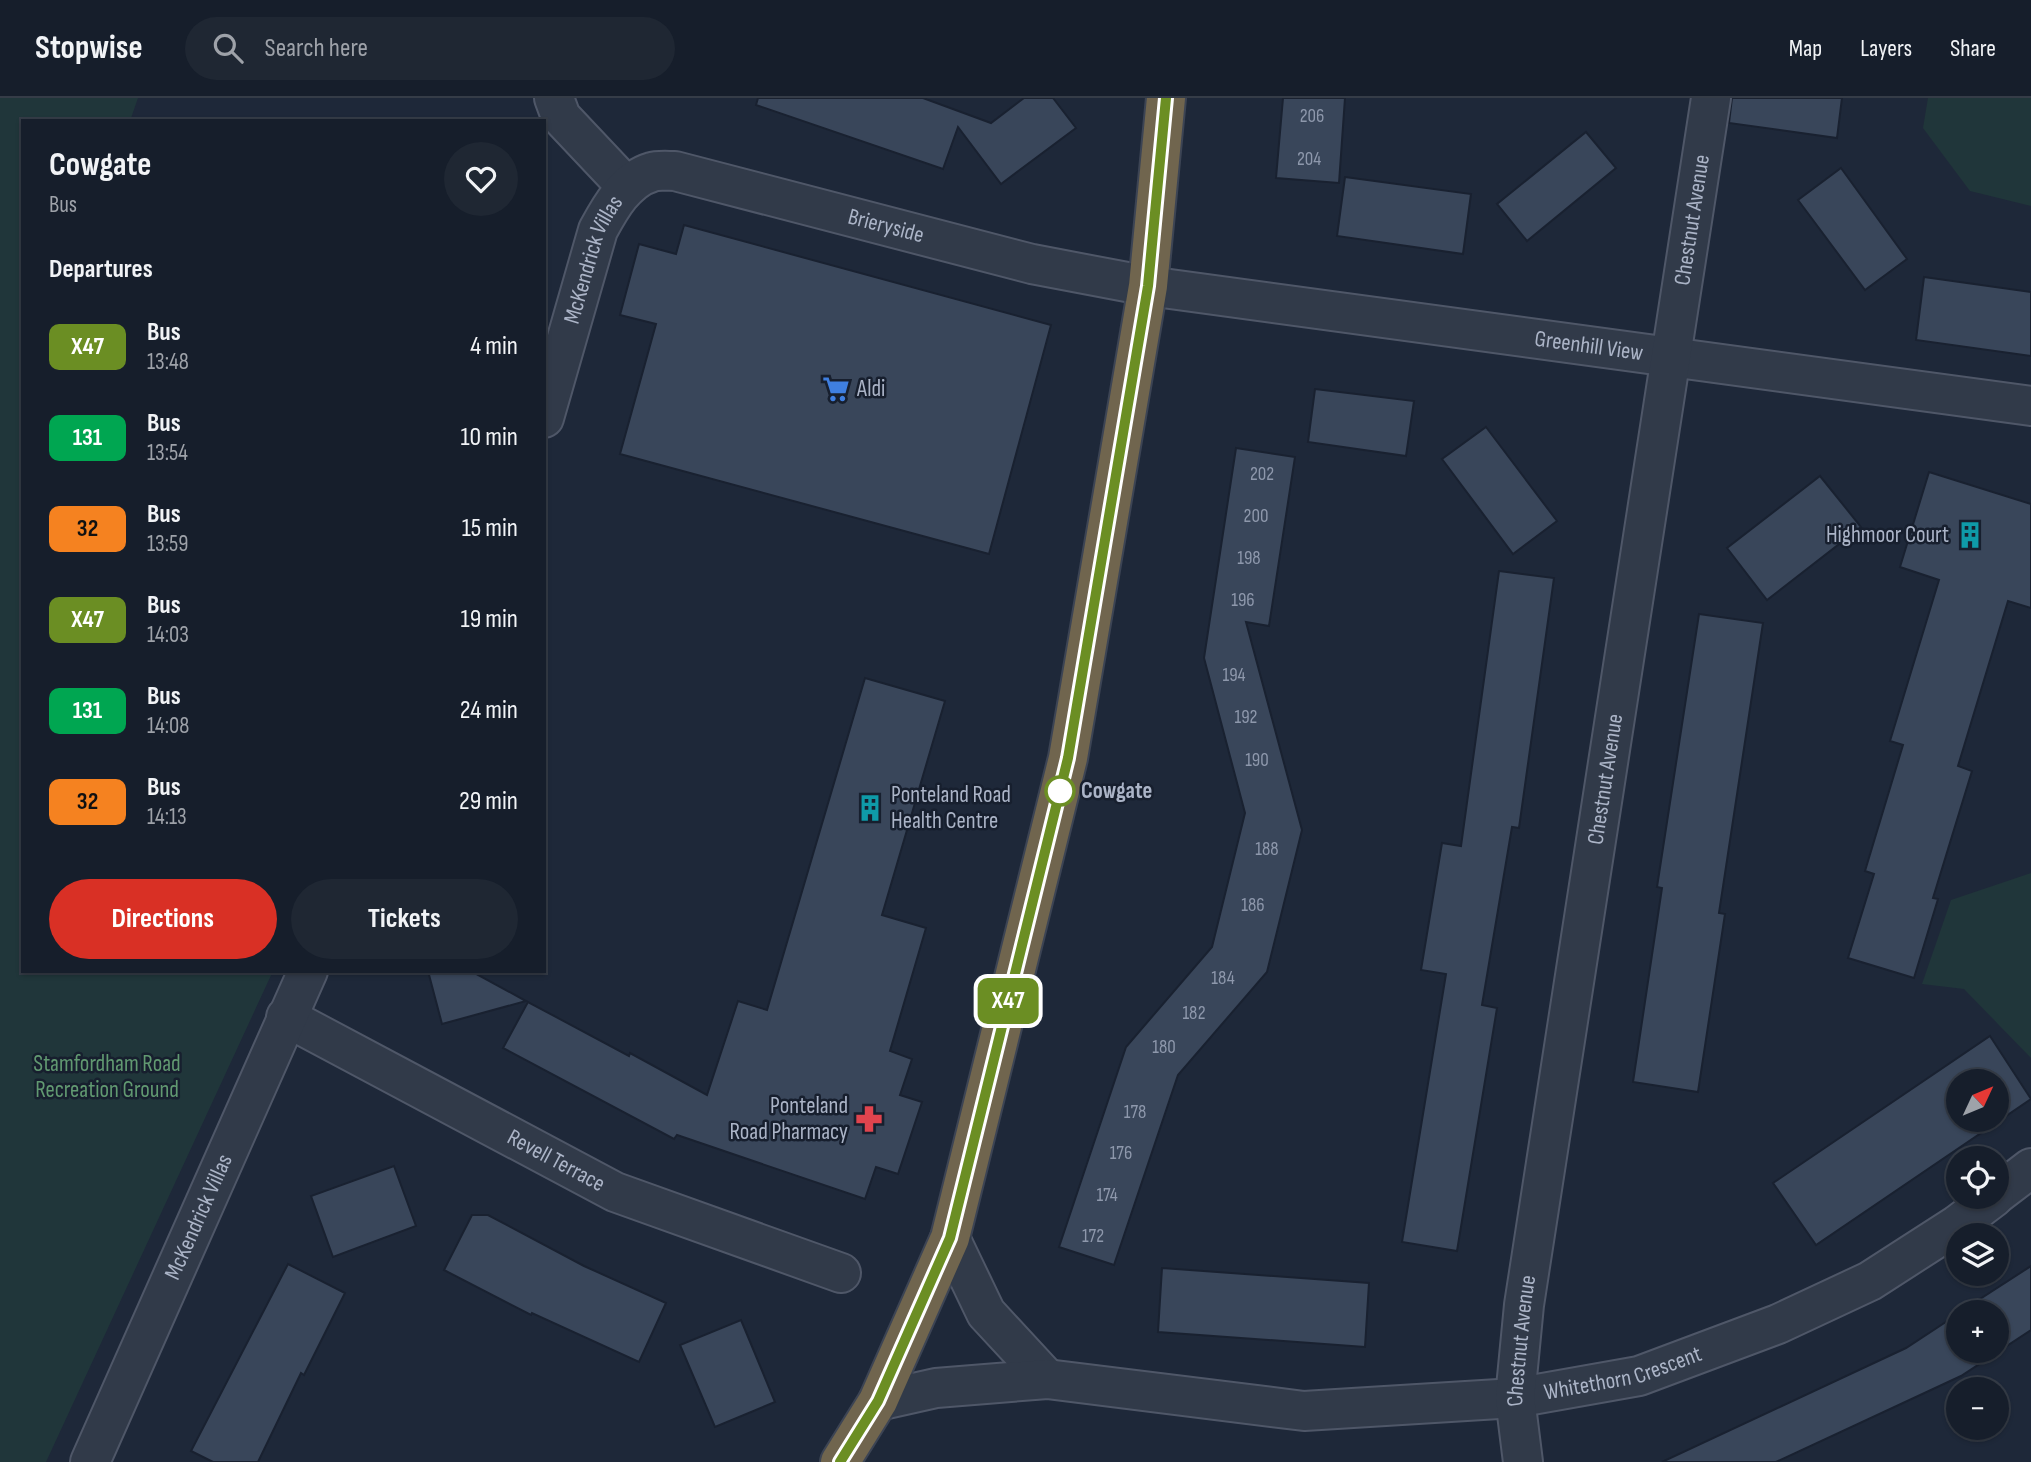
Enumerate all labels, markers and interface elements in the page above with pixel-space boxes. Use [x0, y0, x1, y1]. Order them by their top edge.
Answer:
search box [185, 17, 675, 80]
text: Stopwise [35, 28, 143, 68]
icon: search [209, 29, 247, 67]
text: Search here [265, 33, 368, 64]
text: Map [1789, 34, 1822, 63]
text: Layers [1860, 34, 1912, 63]
text: Share [1950, 34, 1996, 63]
house number: 206 [1300, 105, 1324, 128]
button: heart [444, 142, 518, 216]
text: Cowgate [49, 145, 151, 185]
house number: 204 [1297, 148, 1321, 171]
street label: Chestnut Avenue [1668, 153, 1716, 287]
street label: McKendrick Villas [558, 190, 629, 327]
text: Bus [49, 191, 77, 219]
street label: Brieryside [845, 203, 927, 249]
text: Departures [49, 254, 153, 285]
text: Bus [147, 317, 181, 348]
street label: Greenhill View [1533, 325, 1645, 367]
text: 4 min [470, 331, 518, 362]
text: X47 [71, 332, 104, 361]
text: 13:48 [147, 348, 189, 376]
supermarket icon: Aldi [821, 374, 851, 404]
place label: Aldi [856, 375, 885, 403]
text: Bus [147, 408, 181, 439]
text: 10 min [461, 422, 518, 453]
text: 131 [73, 423, 102, 452]
text: 13:54 [147, 439, 188, 467]
house number: 202 [1250, 463, 1274, 486]
text: Bus [147, 499, 181, 530]
house number: 200 [1244, 505, 1268, 528]
text: 15 min [462, 513, 518, 544]
text: 32 [77, 514, 98, 543]
building icon: Highmoor Court [1955, 520, 1985, 550]
place label: Highmoor Court [1826, 521, 1949, 549]
text: 13:59 [147, 530, 188, 558]
house number: 198 [1237, 547, 1261, 570]
house number: 196 [1231, 589, 1255, 612]
text: Bus [147, 590, 181, 621]
text: 19 min [461, 604, 518, 635]
text: X47 [71, 605, 104, 634]
text: 14:03 [147, 621, 189, 649]
house number: 194 [1222, 664, 1246, 687]
text: Bus [147, 681, 181, 712]
text: 24 min [460, 695, 518, 726]
text: 131 [73, 696, 102, 725]
house number: 192 [1235, 706, 1257, 729]
text: 14:08 [147, 712, 189, 740]
street label: Chestnut Avenue [1582, 712, 1629, 847]
house number: 190 [1245, 749, 1269, 772]
text: Bus [147, 772, 181, 803]
marker: Cowgate [1045, 776, 1075, 806]
place label: Cowgate [1081, 777, 1152, 805]
place label: Ponteland Road Health Centre [891, 781, 1011, 835]
text: 29 min [459, 786, 518, 817]
text: 32 [77, 787, 98, 816]
building icon: Ponteland Road Health Centre [855, 793, 885, 823]
text: 14:13 [147, 803, 187, 831]
house number: 188 [1255, 838, 1279, 861]
button: Directions [49, 879, 277, 959]
button: Tickets [291, 879, 518, 959]
house number: 186 [1241, 894, 1265, 917]
house number: 184 [1211, 967, 1235, 990]
line badge: X47 [968, 978, 1048, 1024]
text: X47 [992, 986, 1024, 1015]
house number: 182 [1182, 1002, 1206, 1025]
house number: 180 [1152, 1036, 1176, 1059]
park label: Stamfordham Road Recreation Ground [33, 1050, 181, 1104]
north arrow [1946, 1069, 2009, 1132]
map controls [1946, 1069, 2009, 1440]
place label: Ponteland Road Pharmacy [729, 1092, 848, 1146]
house number: 178 [1124, 1101, 1146, 1124]
pharmacy icon: Ponteland Road Pharmacy [854, 1104, 884, 1134]
street label: Revell Terrace [502, 1123, 610, 1198]
house number: 176 [1110, 1142, 1132, 1165]
button: locate [1946, 1146, 2009, 1209]
street label: McKendrick Villas [159, 1150, 239, 1284]
house number: 174 [1096, 1184, 1118, 1207]
button: layers [1946, 1223, 2009, 1286]
house number: 172 [1082, 1225, 1104, 1248]
street label: Chestnut Avenue [1501, 1273, 1542, 1408]
button: + [1946, 1300, 2009, 1363]
street label: Whitethorn Crescent [1542, 1340, 1706, 1407]
button: − [1946, 1377, 2009, 1440]

